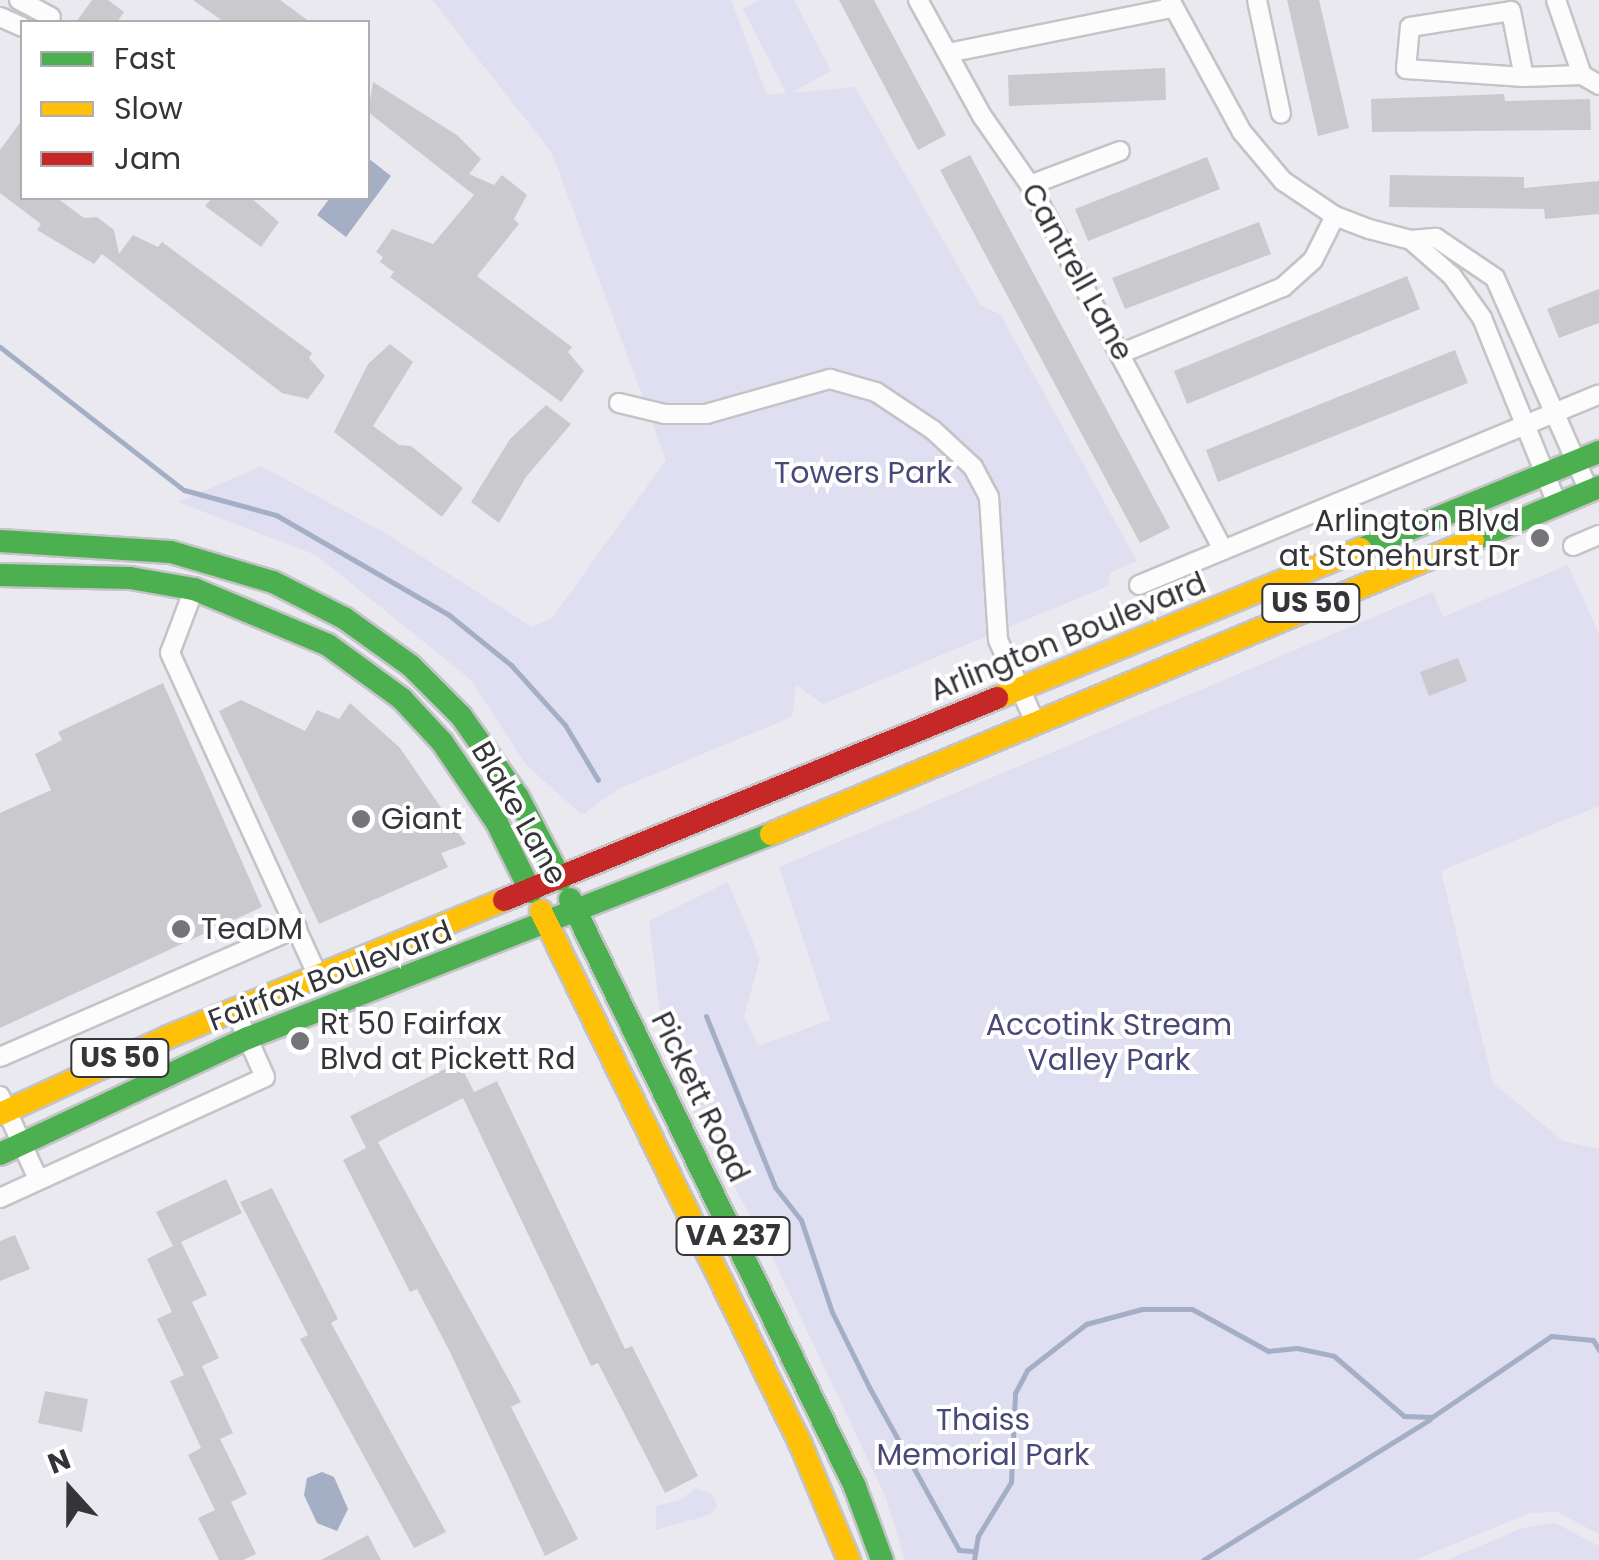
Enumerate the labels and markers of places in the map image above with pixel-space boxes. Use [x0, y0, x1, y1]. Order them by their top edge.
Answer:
place label: Arlington Blvd at Stonehurst Dr [1279, 503, 1520, 574]
marker: Arlington Blvd at Stonehurst Dr [1529, 527, 1551, 549]
place label: Giant [381, 801, 462, 837]
marker: Giant [350, 808, 372, 830]
place label: TeaDM [201, 911, 303, 947]
marker: TeaDM [170, 918, 192, 940]
place label: Rt 50 Fairfax Blvd at Pickett Rd [320, 1006, 575, 1076]
marker: Rt 50 Fairfax Blvd at Pickett Rd [289, 1030, 311, 1052]

